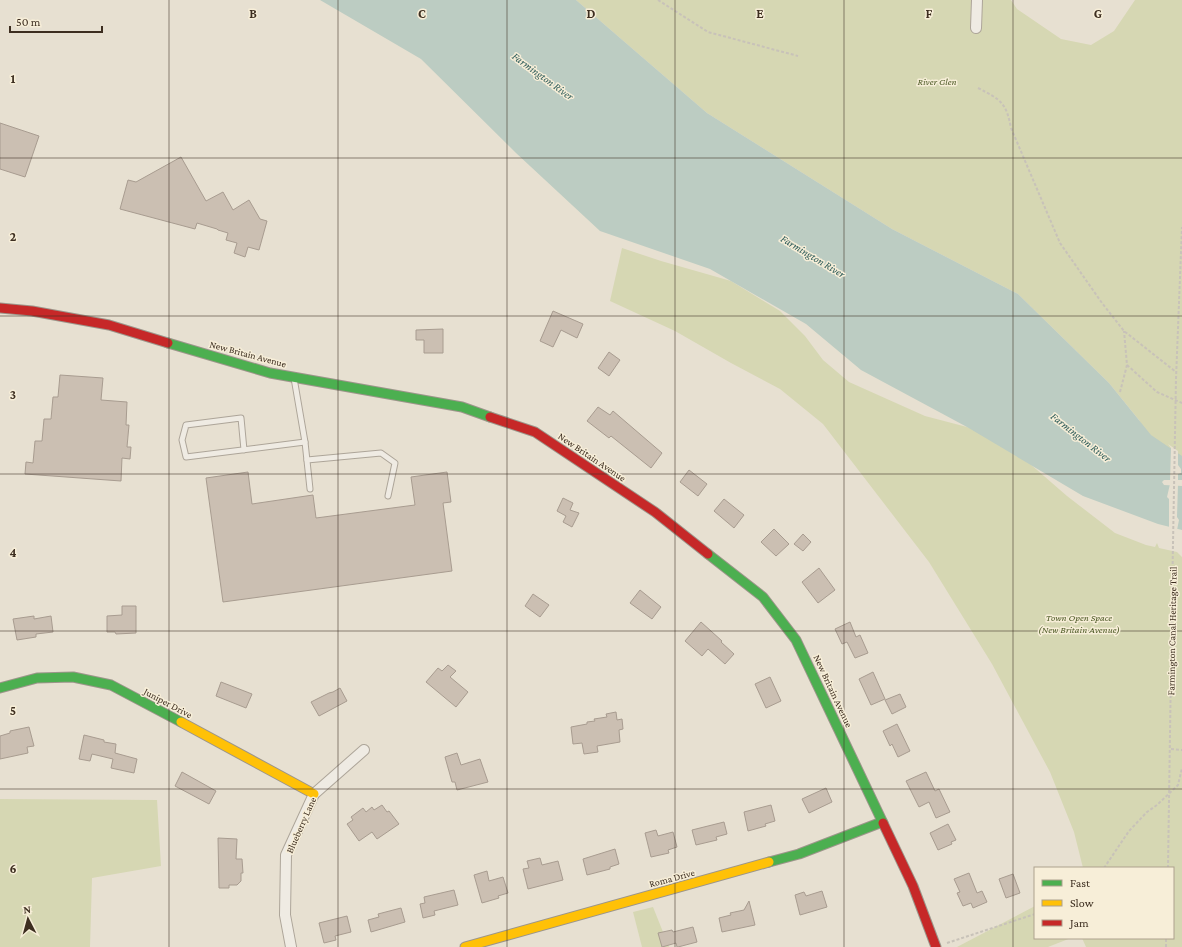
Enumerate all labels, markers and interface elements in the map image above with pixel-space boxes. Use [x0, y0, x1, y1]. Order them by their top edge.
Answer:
text: B [249, 6, 257, 21]
text: C [418, 6, 426, 21]
text: D [587, 6, 596, 21]
text: E [756, 6, 764, 21]
text: F [926, 6, 933, 21]
text: G [1094, 6, 1102, 21]
scale bar [10, 8, 102, 34]
text: 50 m [16, 15, 41, 29]
water label: Farmington River [509, 50, 577, 104]
text: 1 [11, 71, 16, 86]
park label: River Glen [917, 76, 957, 87]
text: 2 [10, 229, 17, 244]
water label: Farmington River [778, 232, 848, 281]
street label: New Britain Avenue [208, 338, 288, 370]
text: 3 [10, 387, 16, 402]
water label: Farmington River [1048, 410, 1114, 466]
street label: New Britain Avenue [556, 430, 628, 484]
text: 4 [9, 545, 17, 560]
street label: Farmington Canal Heritage Trail [1165, 566, 1179, 696]
park label: Town Open Space (New Britain Avenue) [1038, 612, 1120, 636]
street label: New Britain Avenue [811, 653, 855, 730]
street label: Juniper Drive [141, 685, 195, 721]
text: 5 [10, 703, 16, 718]
street label: Blueberry Lane [284, 795, 319, 855]
text: 6 [9, 861, 17, 876]
street label: Roma Drive [648, 866, 697, 889]
legend [1034, 867, 1174, 939]
text: Fast [1070, 876, 1091, 890]
text: Slow [1070, 896, 1094, 910]
north arrow [8, 899, 48, 939]
text: N [23, 903, 32, 915]
text: Jam [1069, 916, 1089, 930]

